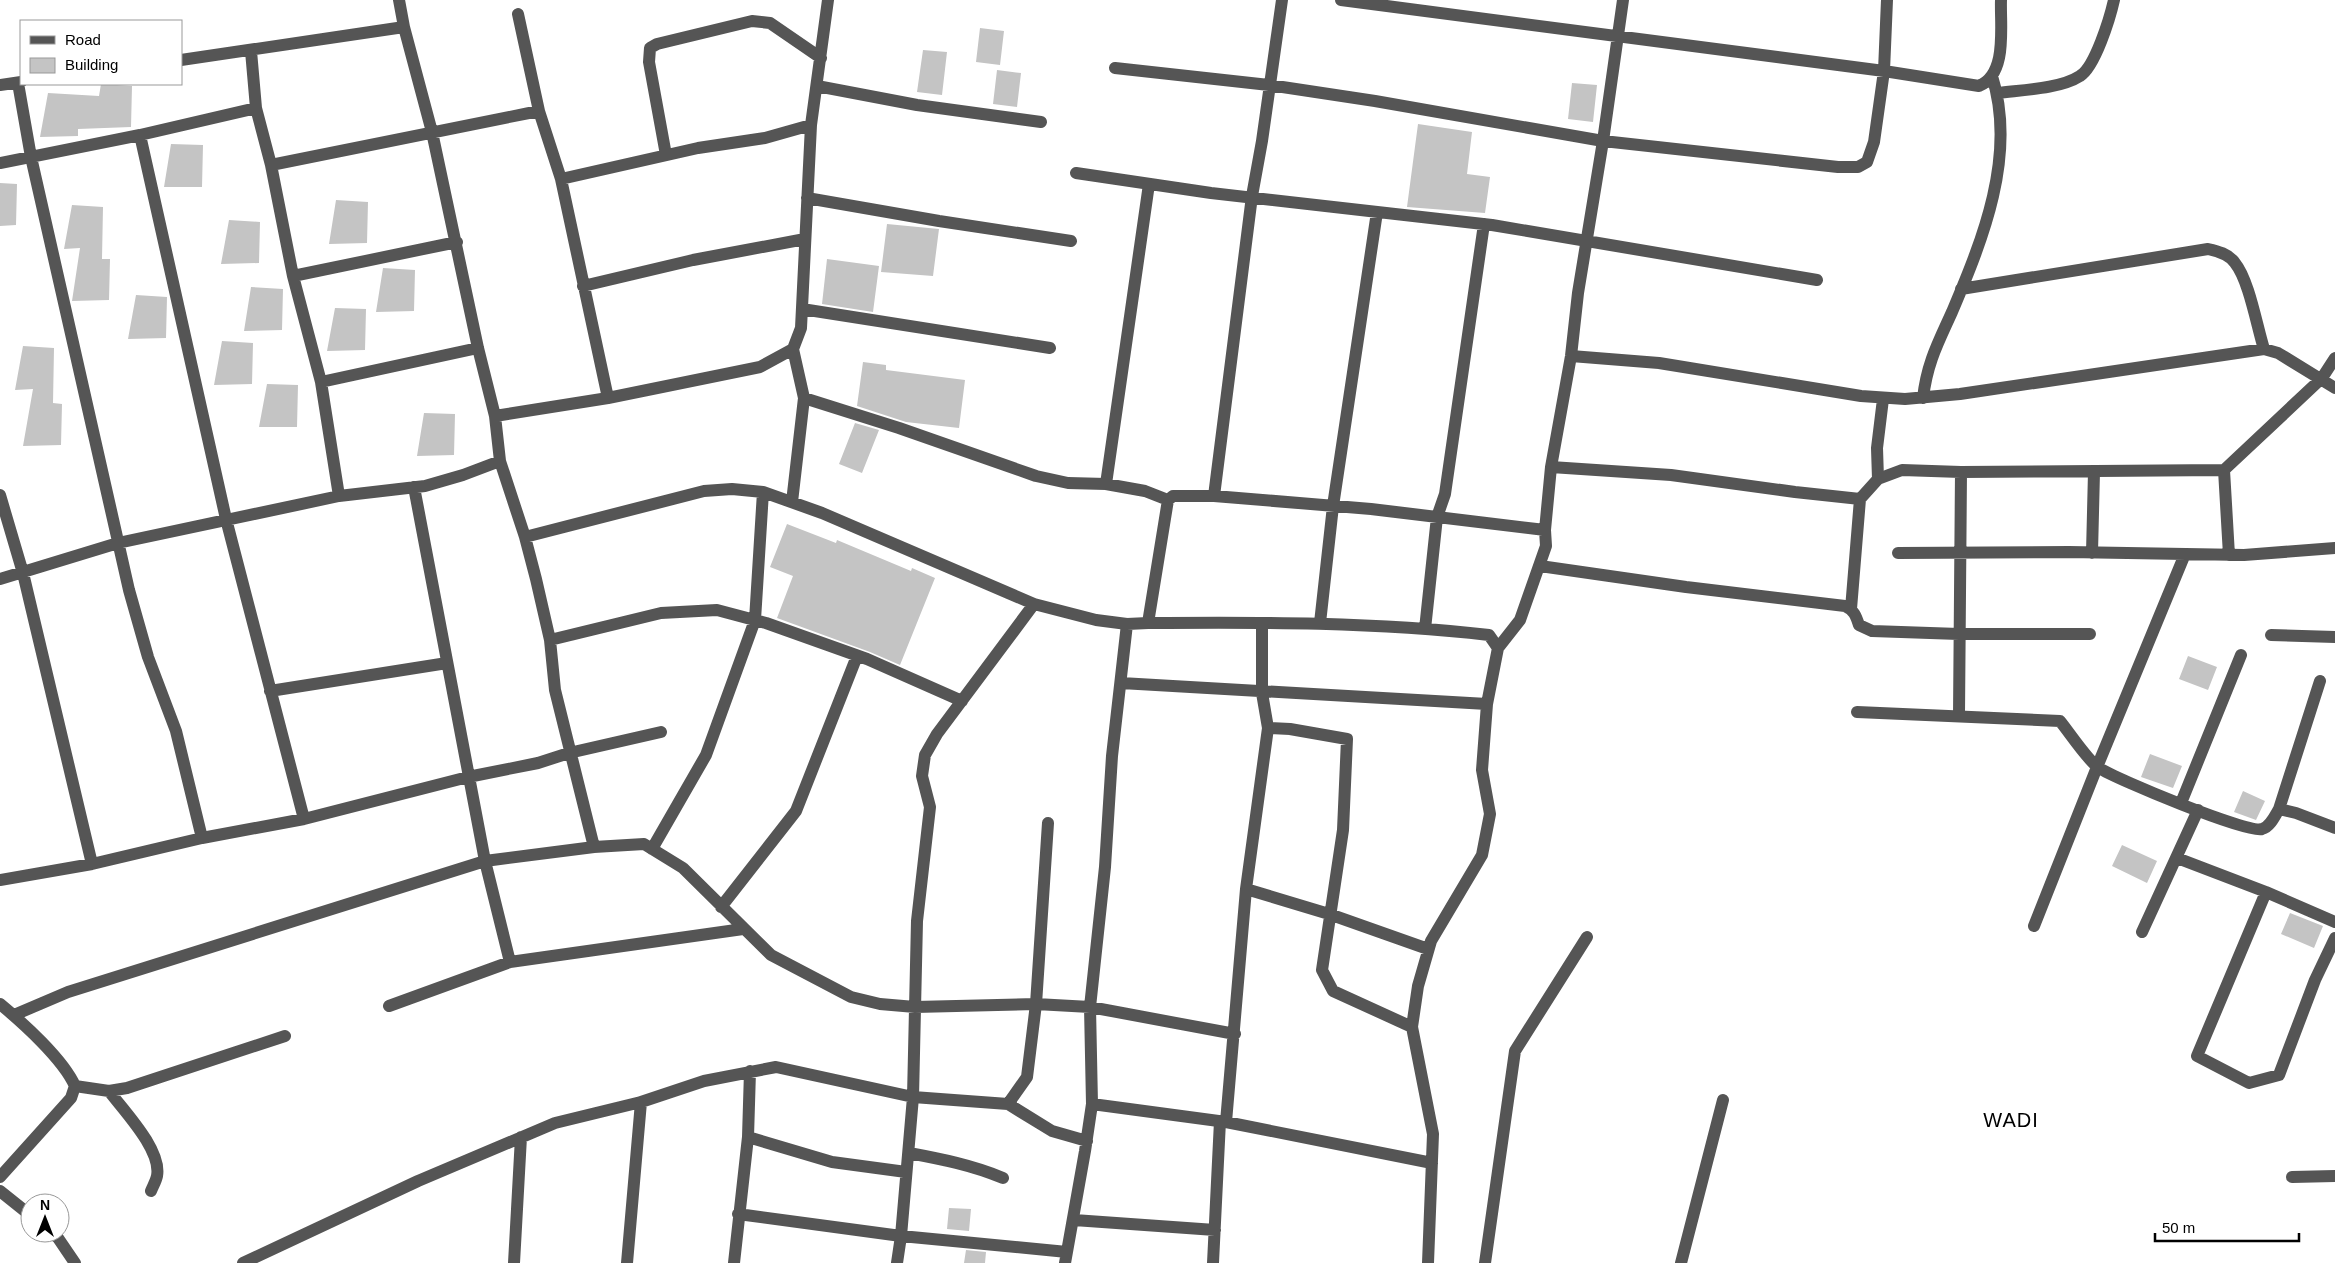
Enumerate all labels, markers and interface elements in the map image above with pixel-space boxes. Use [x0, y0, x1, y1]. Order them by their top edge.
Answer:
legend [20, 20, 182, 85]
text: Road [65, 31, 101, 48]
text: Building [65, 56, 118, 73]
district label: WADI [1983, 1109, 2039, 1131]
north arrow [20, 1193, 70, 1243]
text: N [40, 1197, 50, 1213]
scale bar [2155, 1210, 2299, 1242]
text: 50 m [2162, 1219, 2195, 1236]

